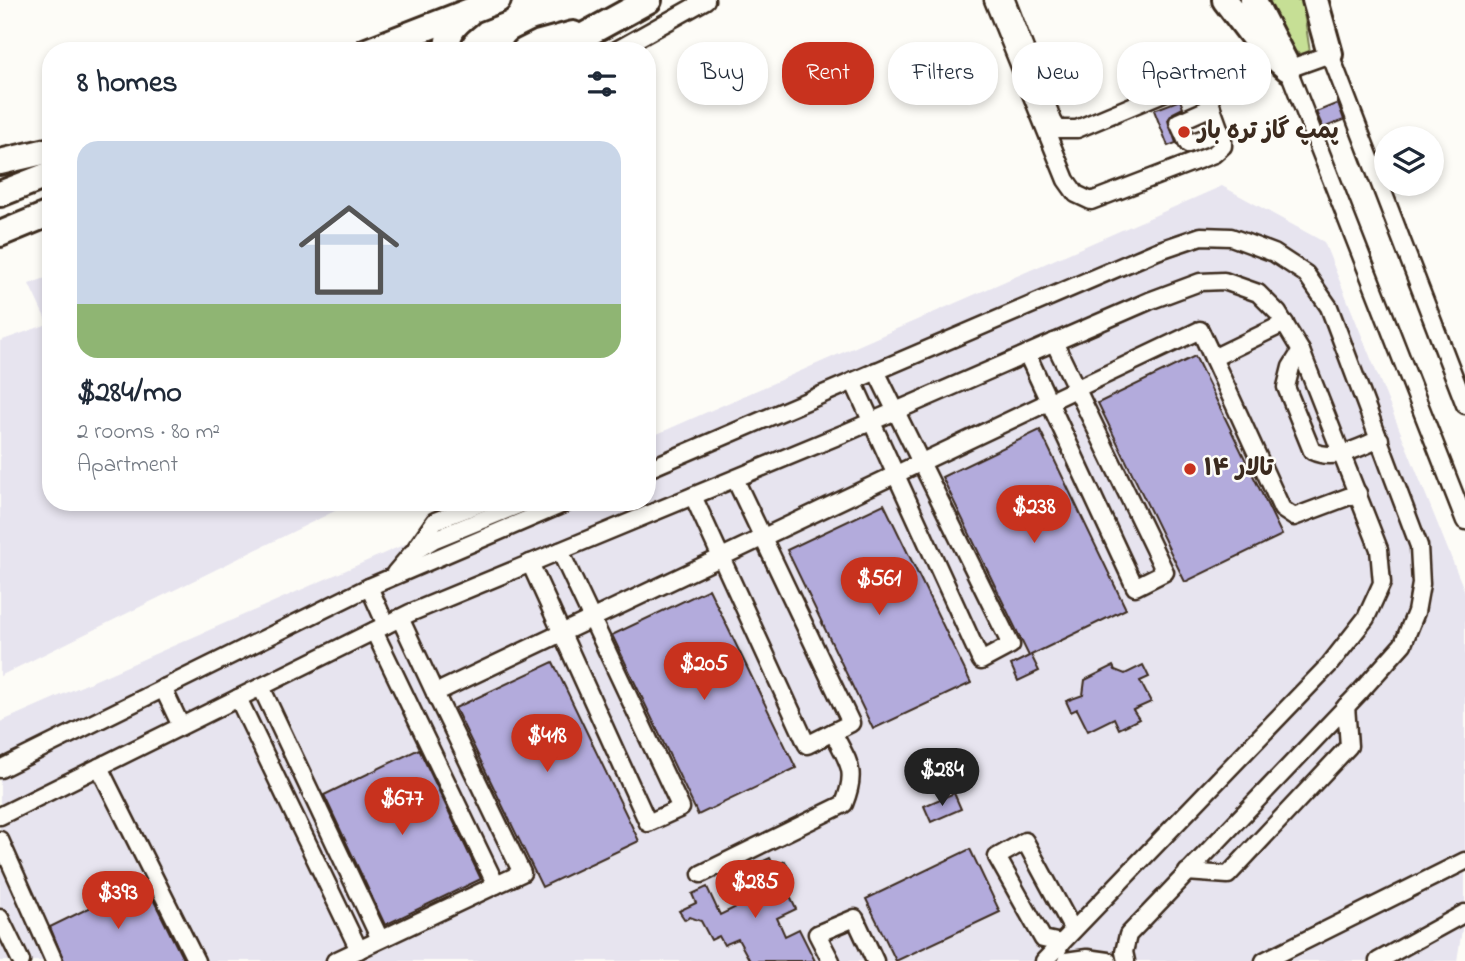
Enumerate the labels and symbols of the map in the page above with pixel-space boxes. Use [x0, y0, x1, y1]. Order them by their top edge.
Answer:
place label: پمپ گاز تره بار [1196, 115, 1339, 150]
marker: پمپ گاز تره بار [1176, 124, 1192, 140]
place label: تالار ۱۴ [1204, 452, 1274, 487]
marker: تالار ۱۴ [1182, 461, 1198, 477]
pin: $238 [993, 486, 1075, 545]
pin: $561 [838, 558, 920, 617]
pin: $205 [663, 642, 745, 702]
pin: $418 [506, 714, 588, 774]
pin: $284 [901, 748, 983, 808]
pin: $677 [361, 778, 443, 837]
pin: $285 [714, 860, 796, 920]
pin: $393 [77, 872, 159, 931]

